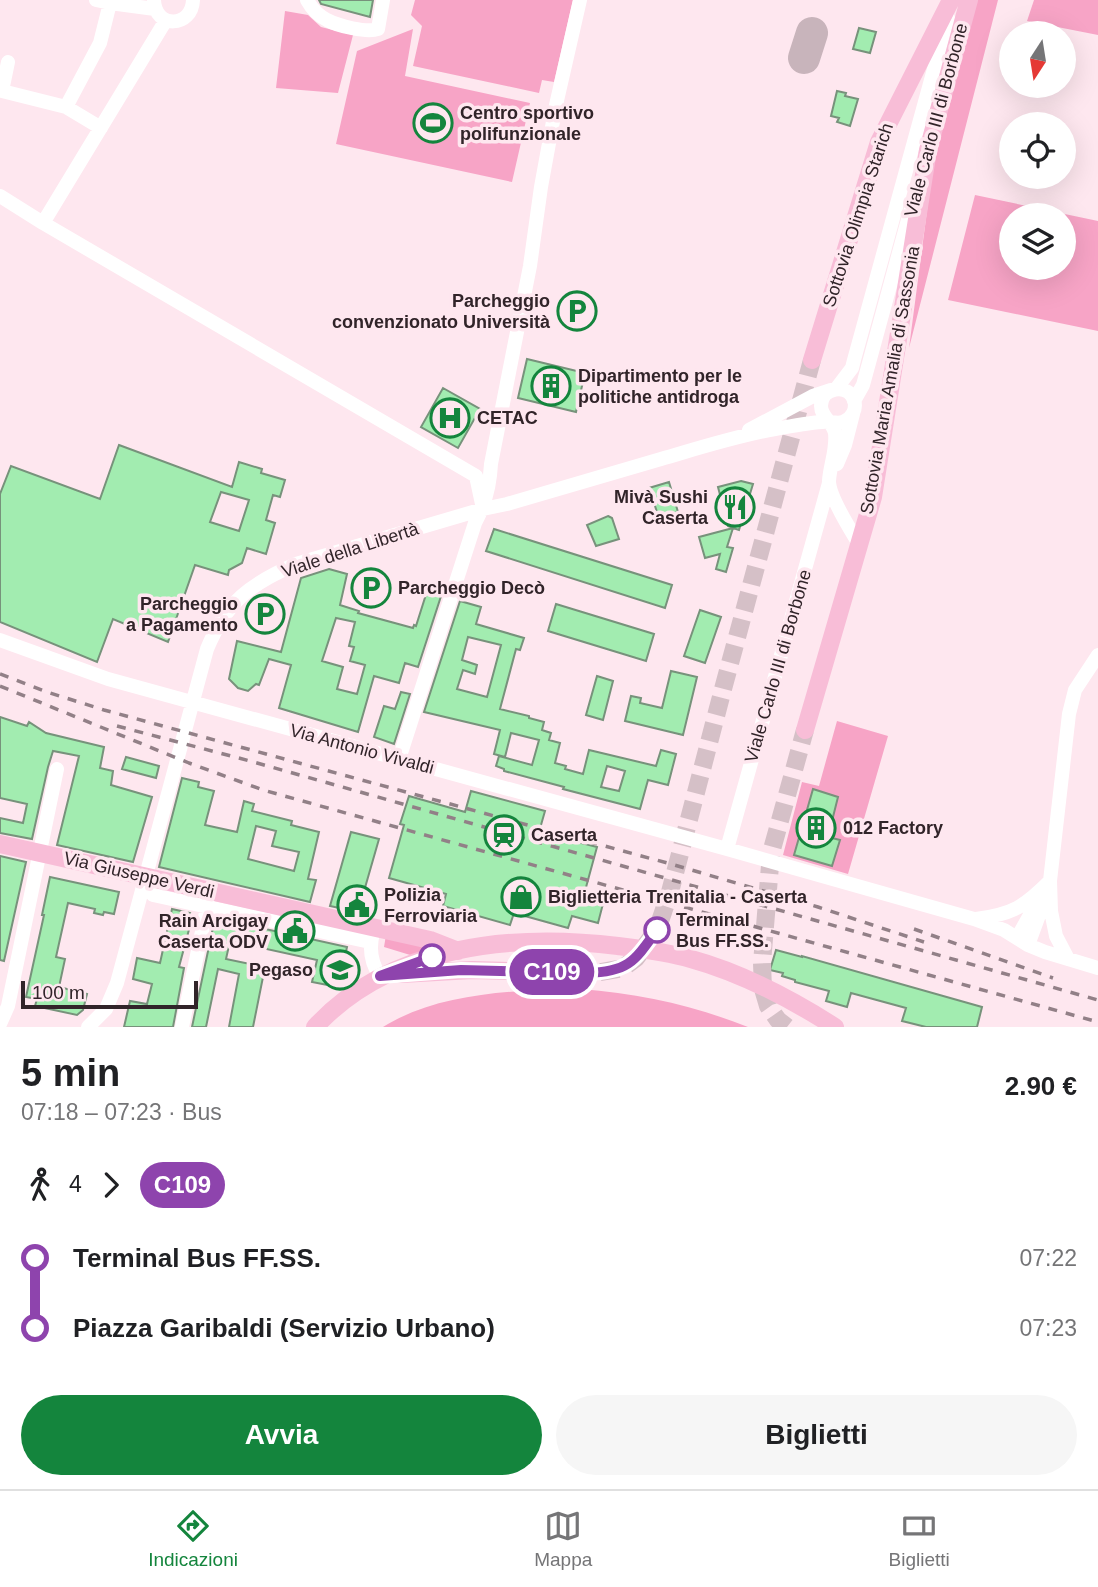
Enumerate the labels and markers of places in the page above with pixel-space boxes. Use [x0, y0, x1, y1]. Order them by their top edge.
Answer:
sports icon: Centro sportivo polifunzionale [412, 102, 454, 144]
place label: Centro sportivo polifunzionale [460, 103, 594, 144]
parking icon: Parcheggio convenzionato Università [556, 290, 598, 332]
place label: Parcheggio convenzionato Università [332, 291, 551, 332]
building icon: Dipartimento per le politiche antidroga [530, 365, 572, 407]
place label: Dipartimento per le politiche antidroga [578, 366, 742, 407]
hospital icon: CETAC [429, 397, 471, 439]
place label: CETAC [477, 408, 538, 428]
restaurant icon: Mivà Sushi Caserta [714, 486, 756, 528]
place label: Mivà Sushi Caserta [614, 487, 709, 528]
parking icon: Parcheggio Decò [350, 567, 392, 609]
place label: Parcheggio Decò [398, 578, 545, 598]
parking icon: Parcheggio a Pagamento [244, 593, 286, 635]
place label: Parcheggio a Pagamento [126, 594, 238, 635]
building icon: 012 Factory [795, 807, 837, 849]
station icon: Caserta [483, 814, 525, 856]
place label: 012 Factory [843, 818, 943, 838]
place label: Caserta [531, 825, 598, 845]
shop icon: Biglietteria Trenitalia - Caserta [500, 876, 542, 918]
public building icon: Polizia Ferroviaria [336, 884, 378, 926]
place label: Polizia Ferroviaria [384, 885, 478, 926]
place label: Biglietteria Trenitalia - Caserta [548, 887, 808, 907]
public building icon: Rain Arcigay Caserta ODV [274, 910, 316, 952]
place label: Terminal Bus FF.SS. [676, 910, 769, 951]
place label: Rain Arcigay Caserta ODV [158, 911, 268, 952]
marker: Terminal Bus FF.SS. [644, 917, 670, 943]
unlabelled marker [419, 944, 445, 970]
school or university icon: Pegaso [319, 949, 361, 991]
place label: Pegaso [249, 960, 313, 980]

